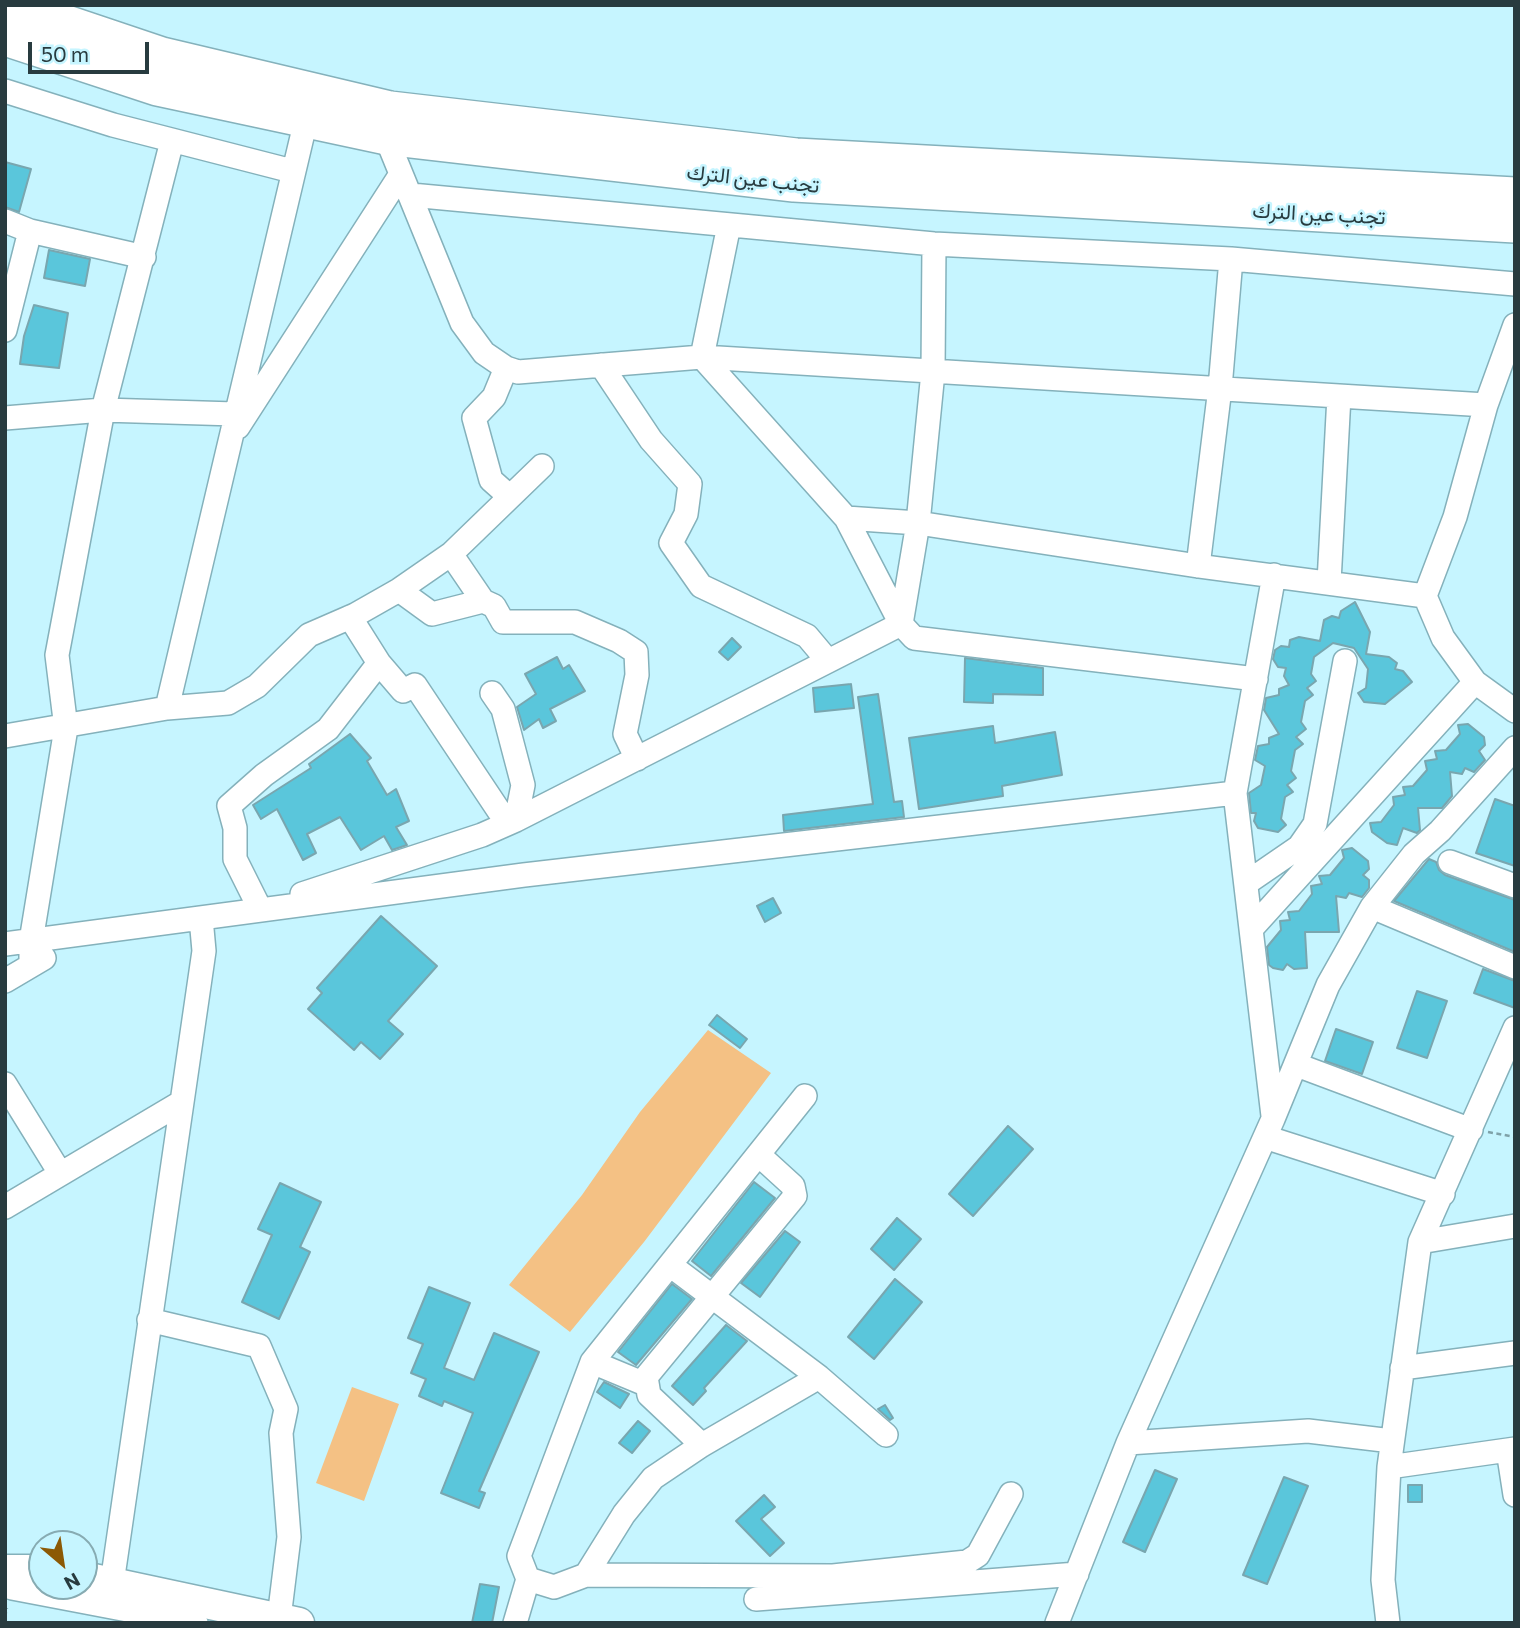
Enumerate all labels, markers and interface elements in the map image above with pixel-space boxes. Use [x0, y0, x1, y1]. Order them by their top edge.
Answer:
scale bar [32, 28, 152, 72]
text: 50 m [41, 41, 89, 66]
street label: تجنب عين الترك [685, 159, 821, 199]
street label: تجنب عين الترك [1252, 198, 1386, 230]
north arrow [28, 1530, 98, 1600]
text: N [61, 1569, 84, 1596]

